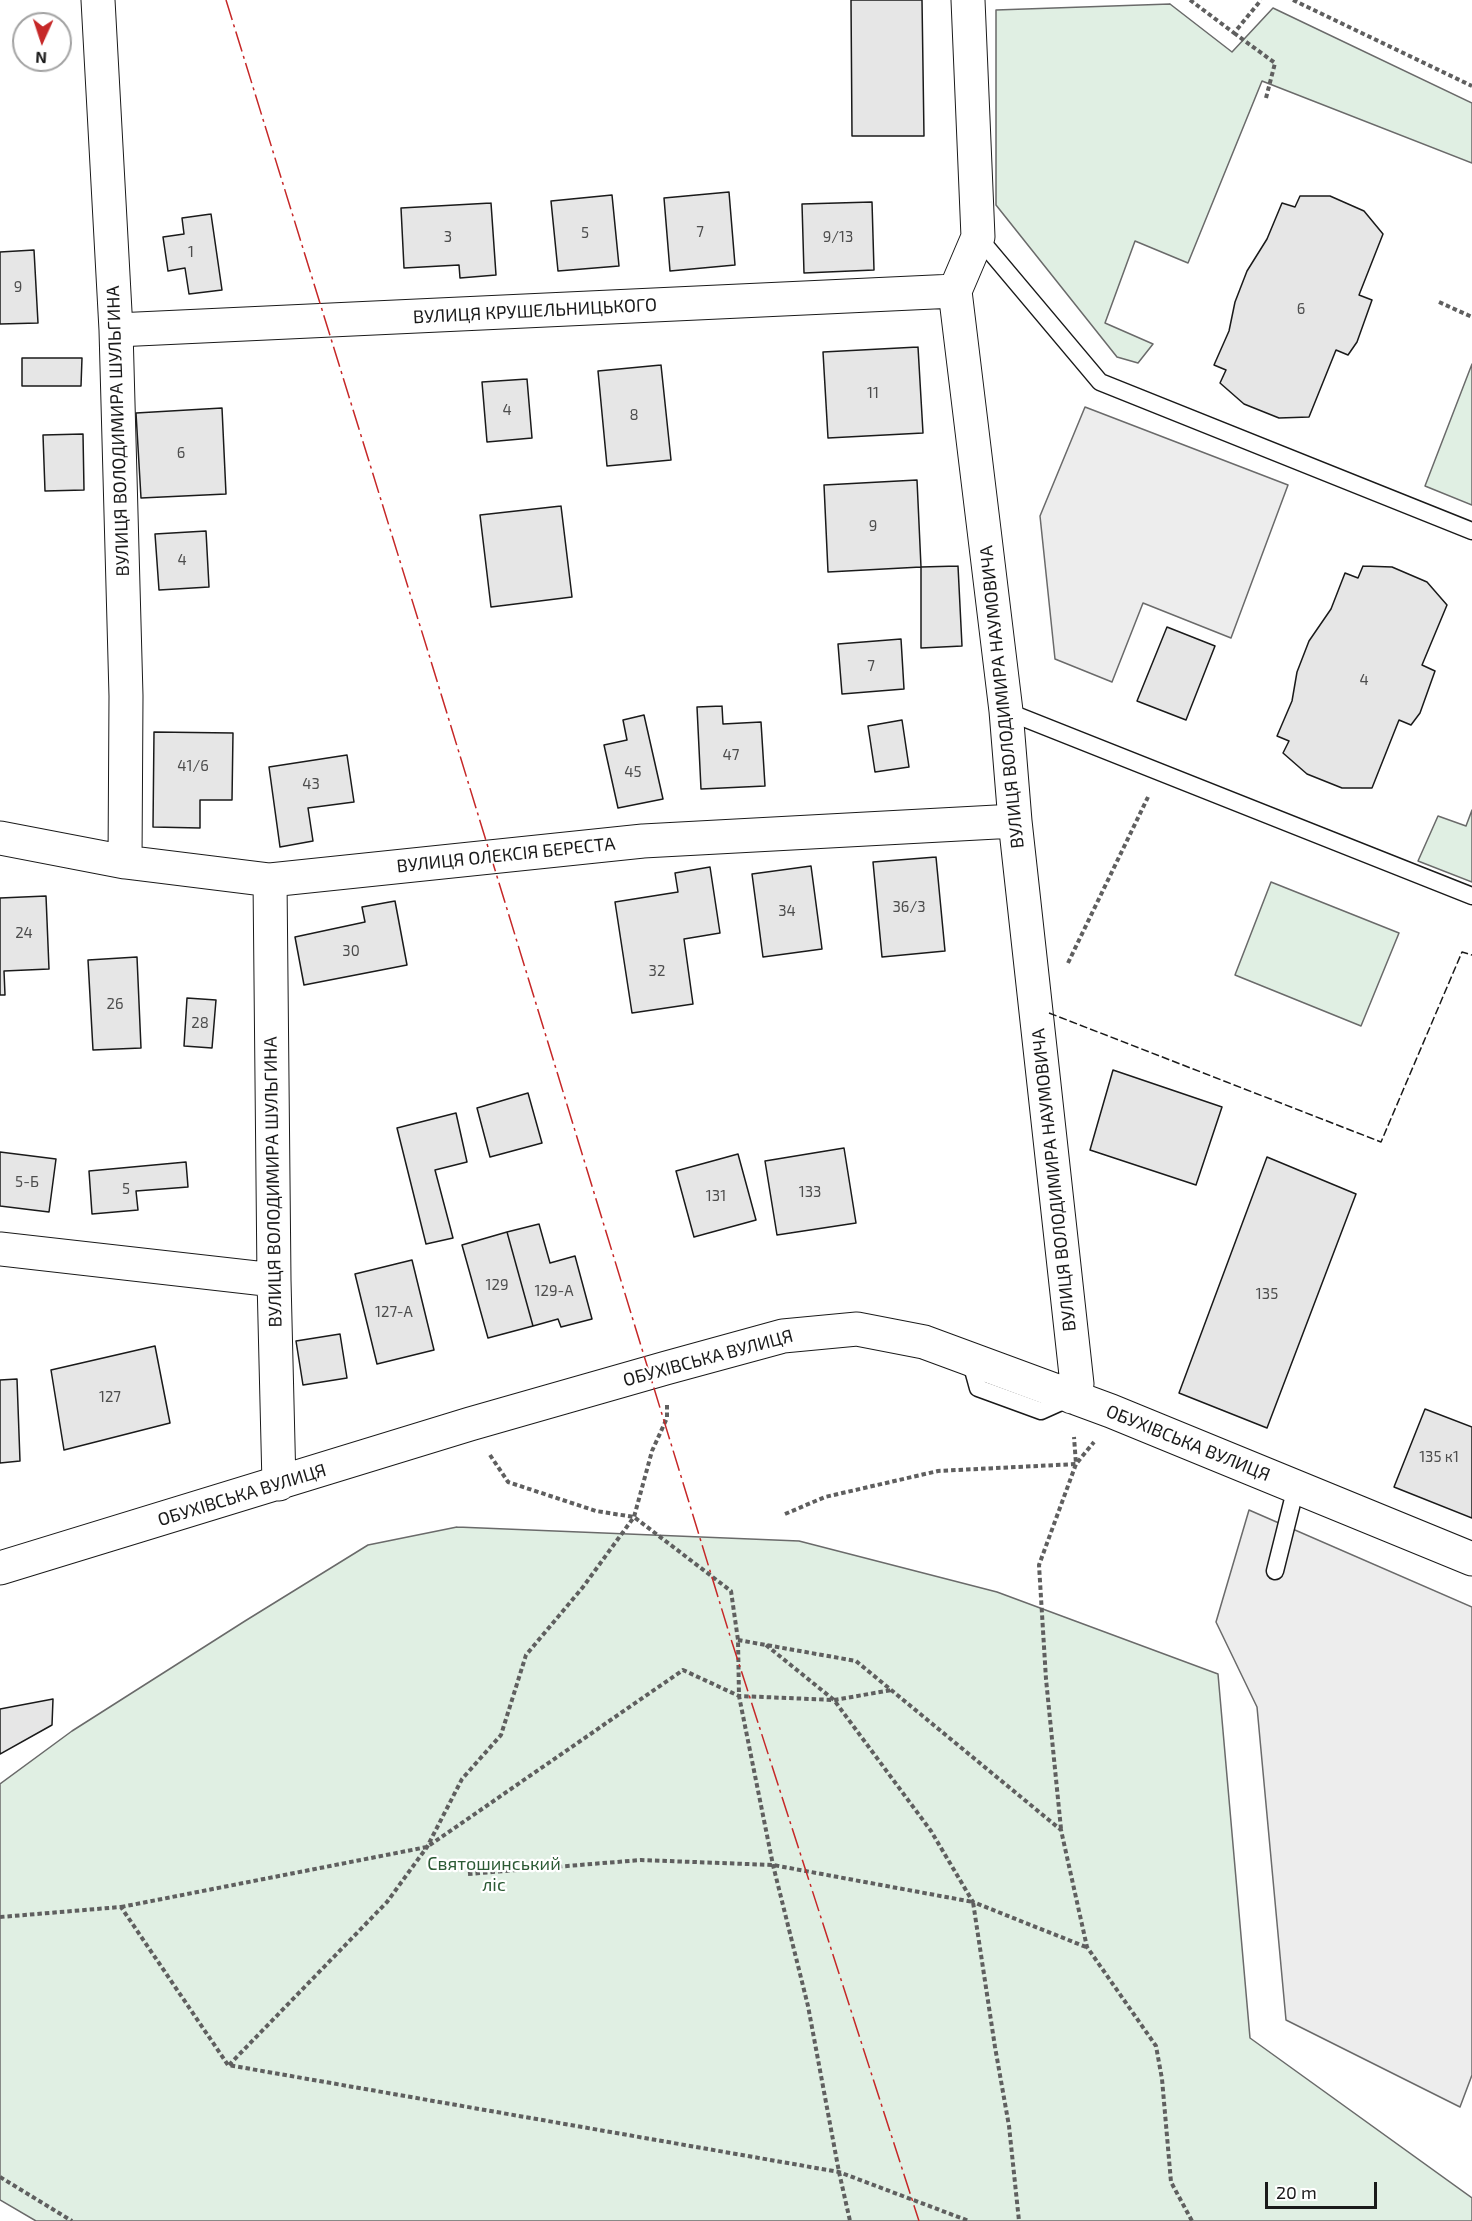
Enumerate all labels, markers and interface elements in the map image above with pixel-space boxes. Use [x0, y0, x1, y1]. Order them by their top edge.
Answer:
north arrow [12, 12, 72, 72]
text: N [35, 49, 47, 68]
house number: 7 [696, 223, 704, 241]
house number: 5 [581, 224, 589, 242]
house number: 3 [444, 228, 452, 246]
house number: 9/13 [823, 228, 853, 246]
house number: 1 [188, 243, 194, 261]
house number: 9 [14, 278, 22, 296]
street label: ВУЛИЦЯ ВОЛОДИМИРА ШУЛЬГИНА [102, 285, 134, 577]
street label: ВУЛИЦЯ КРУШЕЛЬНИЦЬКОГО [412, 294, 658, 328]
house number: 6 [1297, 300, 1305, 318]
house number: 11 [867, 384, 879, 402]
house number: 4 [502, 401, 512, 419]
house number: 8 [629, 406, 639, 424]
house number: 6 [177, 444, 185, 462]
house number: 9 [869, 517, 877, 535]
street label: ВУЛИЦЯ ВОЛОДИМИРА НАУМОВИЧА [975, 544, 1029, 850]
house number: 4 [177, 551, 187, 569]
house number: 7 [867, 657, 875, 675]
house number: 4 [1359, 671, 1369, 689]
house number: 47 [723, 746, 739, 764]
house number: 41/6 [177, 757, 209, 775]
house number: 45 [624, 763, 642, 781]
house number: 43 [302, 775, 320, 793]
street label: ВУЛИЦЯ ОЛЕКСІЯ БЕРЕСТА [396, 833, 616, 877]
house number: 36/3 [892, 898, 926, 916]
house number: 34 [778, 902, 796, 920]
house number: 24 [15, 924, 33, 942]
house number: 30 [342, 942, 360, 960]
house number: 32 [649, 962, 665, 980]
house number: 26 [106, 995, 124, 1013]
house number: 28 [191, 1014, 209, 1032]
street label: ВУЛИЦЯ ВОЛОДИМИРА НАУМОВИЧА [1027, 1027, 1081, 1333]
street label: ВУЛИЦЯ ВОЛОДИМИРА ШУЛЬГИНА [260, 1036, 286, 1328]
house number: 5-Б [15, 1173, 39, 1191]
house number: 5 [122, 1180, 130, 1198]
house number: 133 [799, 1183, 821, 1201]
house number: 131 [706, 1187, 726, 1205]
house number: 129 [486, 1276, 508, 1294]
house number: 129-А [534, 1282, 574, 1300]
house number: 135 [1256, 1285, 1278, 1303]
house number: 127-А [375, 1303, 413, 1321]
street label: ОБУХІВСЬКА ВУЛИЦЯ [621, 1325, 795, 1391]
house number: 127 [99, 1388, 121, 1406]
street label: ОБУХІВСЬКА ВУЛИЦЯ [1103, 1400, 1273, 1486]
house number: 135 к1 [1419, 1448, 1459, 1466]
street label: ОБУХІВСЬКА ВУЛИЦЯ [155, 1459, 329, 1531]
park label: Святошинський ліс [427, 1853, 561, 1896]
scale bar [1268, 2170, 1380, 2208]
text: 20 m [1276, 2181, 1317, 2203]

